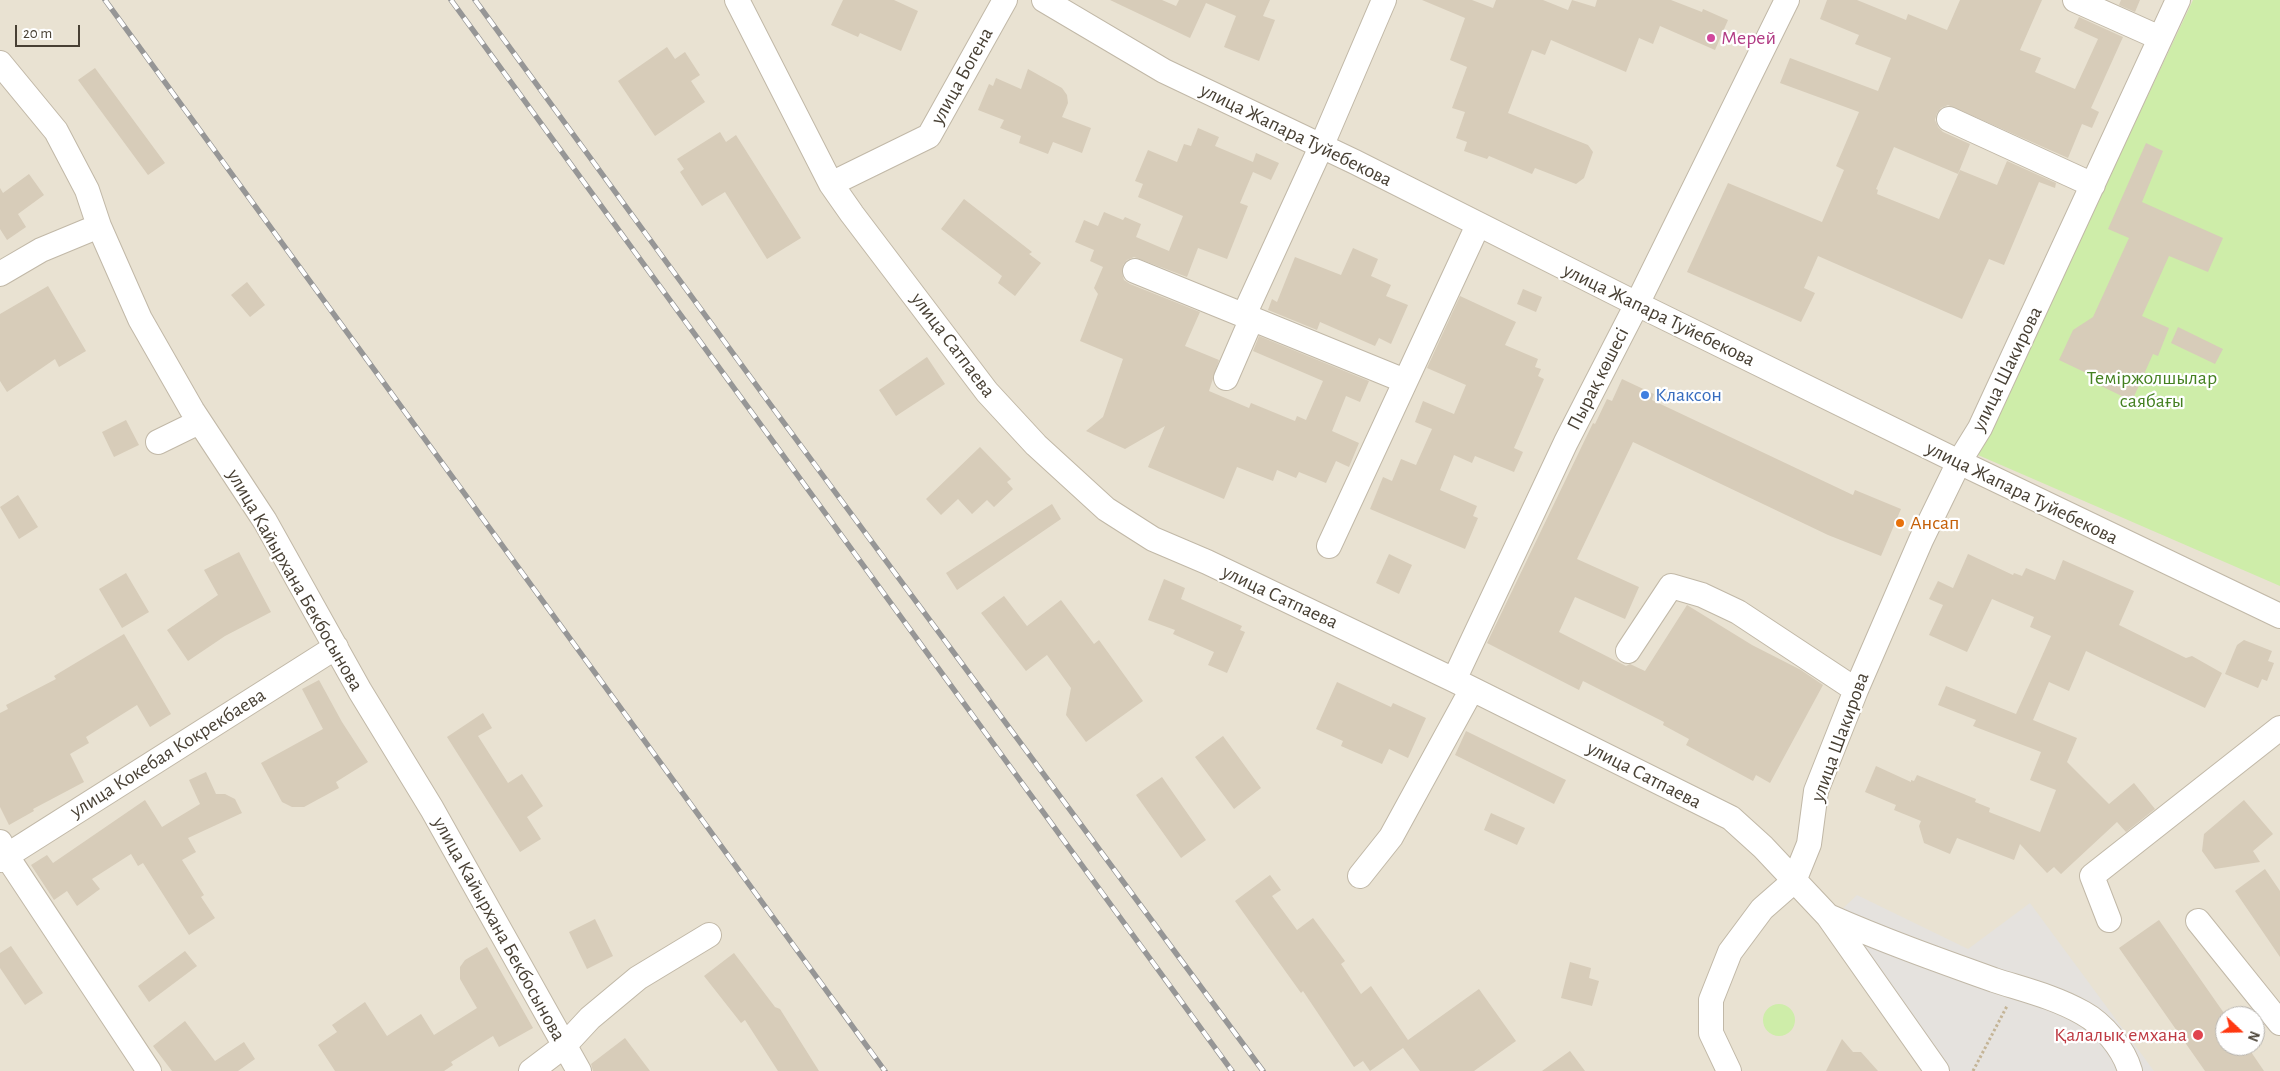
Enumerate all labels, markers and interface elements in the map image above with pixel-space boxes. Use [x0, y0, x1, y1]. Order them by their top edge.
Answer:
scale bar [18, 15, 82, 47]
street label: улица Богена [925, 23, 999, 129]
text: 20 m [23, 26, 52, 41]
place label: Мерей [1721, 26, 1776, 50]
marker: Мерей [1705, 32, 1717, 44]
street label: улица Жапара Туйебекова [1196, 78, 1396, 192]
street label: улица Жапара Туйебекова [1559, 258, 1759, 372]
street label: улица Сатпаева [906, 288, 1000, 402]
street label: улица Шакирова [1966, 303, 2048, 435]
street label: Пырақ көшесі [1562, 324, 1634, 434]
park label: Теміржолшылар саябағы [2087, 366, 2217, 413]
place label: Клаксон [1655, 383, 1722, 407]
marker: Клаксон [1639, 389, 1651, 401]
street label: улица Жапара Туйебекова [1922, 436, 2122, 550]
street label: улица Кайырхана Бекбосынова [221, 465, 369, 695]
place label: Ансап [1910, 511, 1959, 535]
marker: Ансап [1894, 517, 1906, 529]
street label: улица Сатпаева [1218, 560, 1342, 634]
street label: улица Шакирова [1805, 669, 1875, 805]
street label: улица Кокебая Кокрекбаева [66, 683, 270, 823]
street label: улица Сатпаева [1583, 736, 1705, 814]
street label: улица Кайырхана Бекбосынова [427, 813, 571, 1045]
north arrow [2215, 1006, 2265, 1056]
place label: Қалалық емхана [2054, 1023, 2187, 1047]
marker: Қалалық емхана [2191, 1028, 2205, 1042]
text: N [2245, 1029, 2261, 1043]

